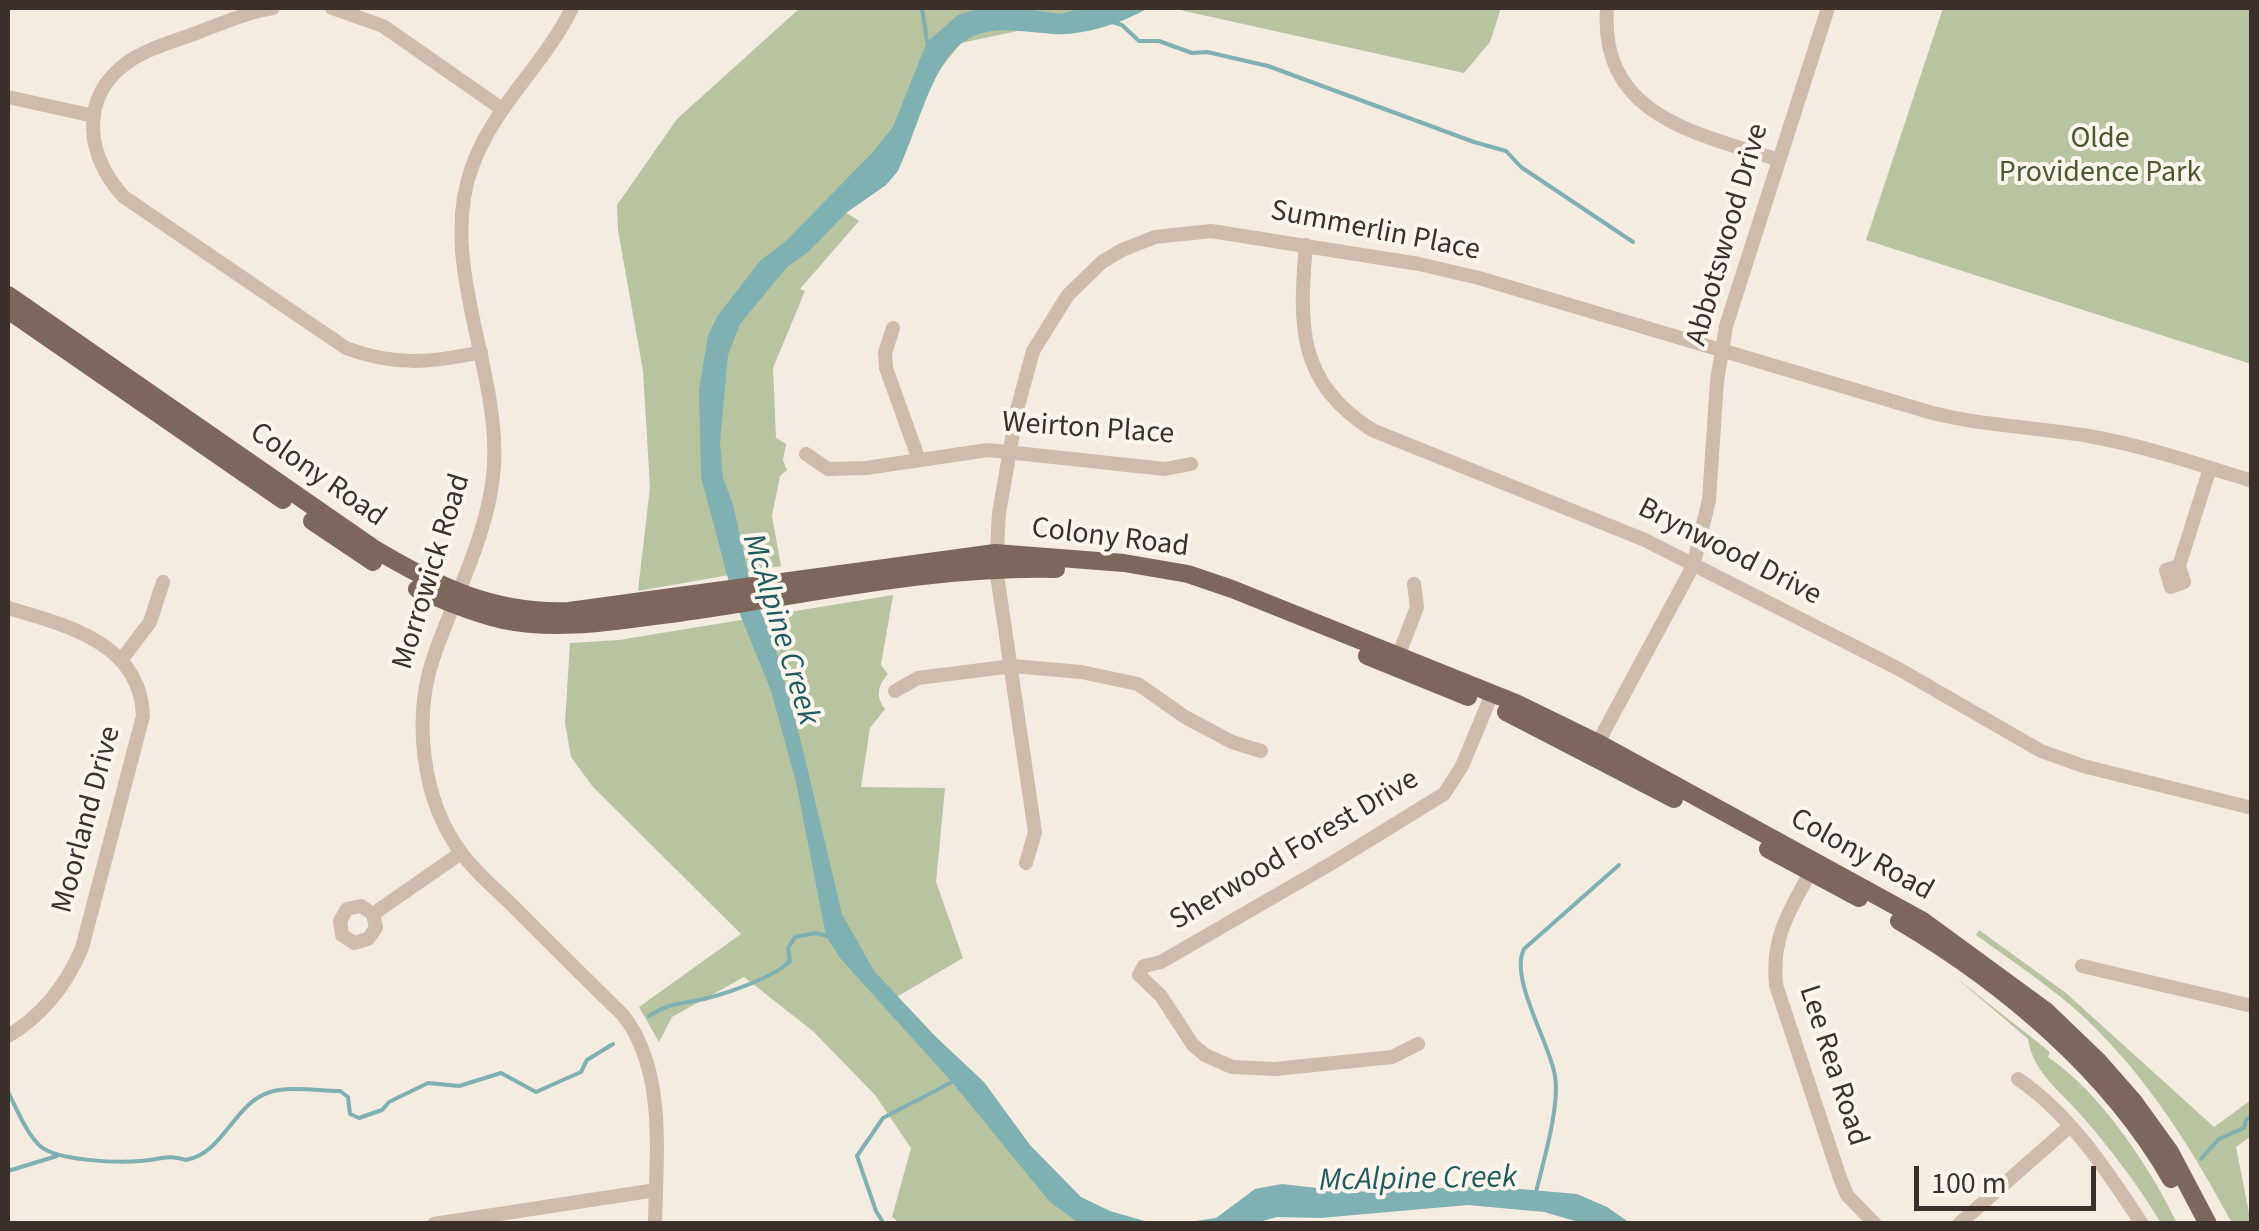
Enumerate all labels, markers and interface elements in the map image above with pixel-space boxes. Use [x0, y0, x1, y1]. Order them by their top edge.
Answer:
street label: Abbotswood Drive [1680, 120, 1778, 350]
park label: Olde Providence Park [1999, 122, 2201, 192]
street label: Summerlin Place [1267, 194, 1483, 270]
street label: Weirton Place [1001, 406, 1175, 454]
street label: Colony Road [242, 416, 392, 536]
street label: Morrowick Road [386, 470, 480, 674]
street label: Brynwood Drive [1631, 491, 1827, 615]
street label: Colony Road [1029, 512, 1191, 566]
water label: McAlpine Creek [732, 530, 826, 730]
street label: Moorland Drive [46, 723, 130, 917]
street label: Sherwood Forest Drive [1164, 763, 1426, 939]
street label: Colony Road [1783, 802, 1939, 910]
street label: Lee Rea Road [1789, 981, 1875, 1151]
scale bar [1919, 1146, 2102, 1208]
water label: McAlpine Creek [1319, 1160, 1517, 1202]
text: 100 m [1931, 1162, 2007, 1205]

